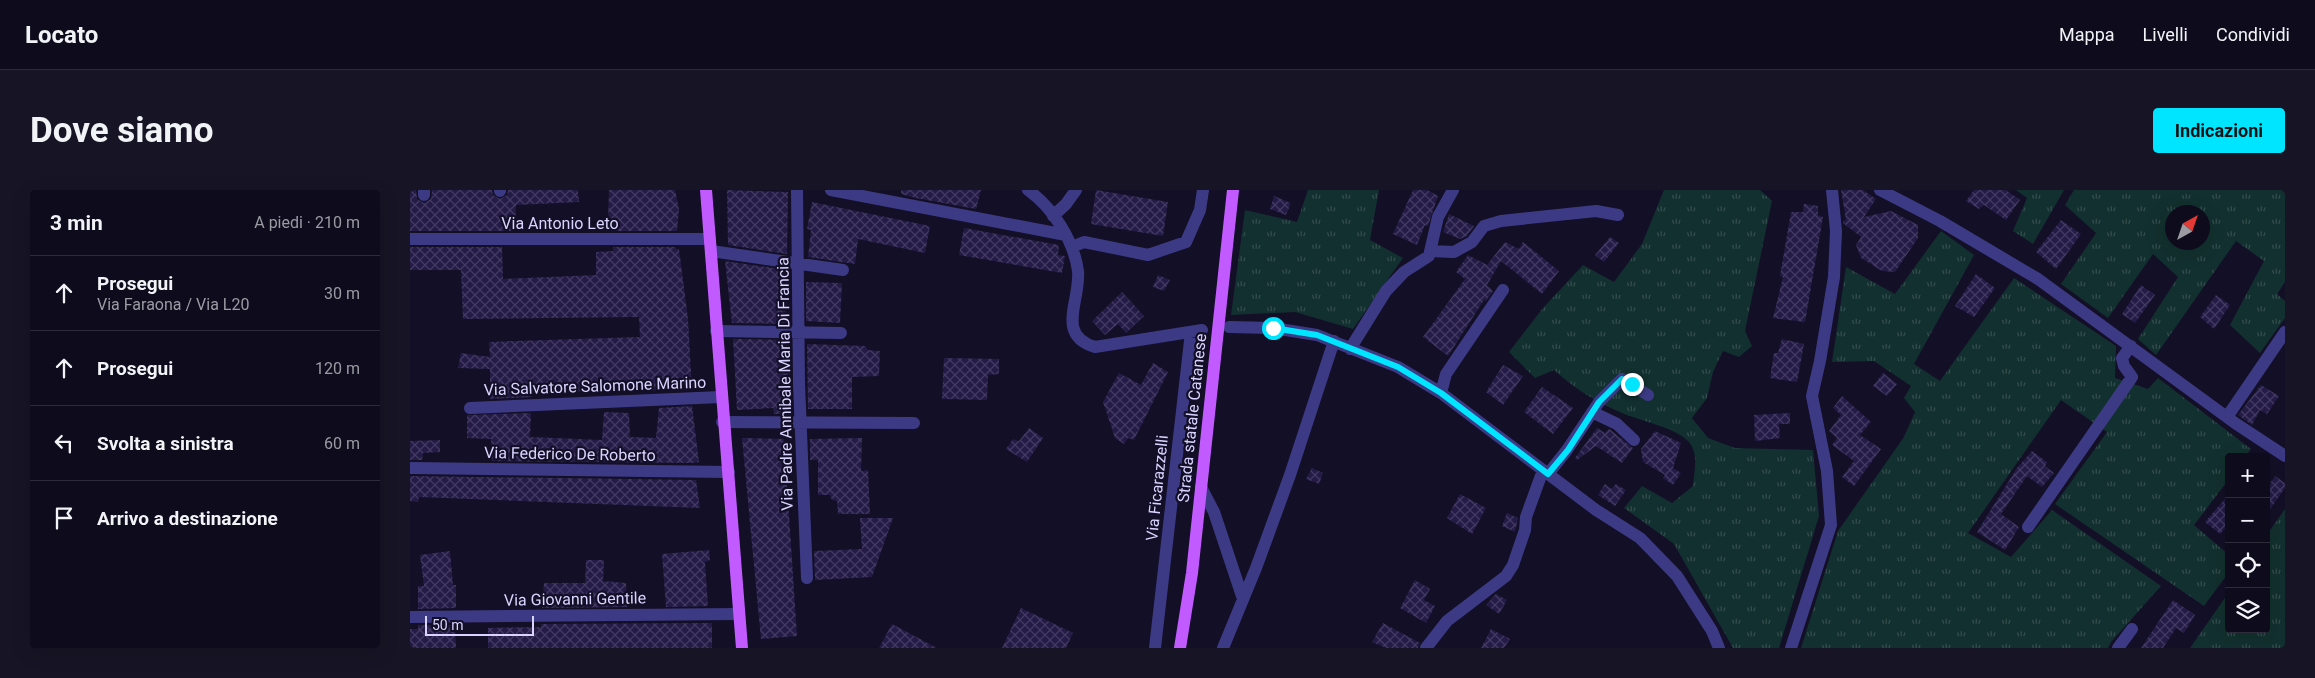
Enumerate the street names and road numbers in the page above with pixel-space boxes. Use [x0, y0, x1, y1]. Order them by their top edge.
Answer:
street label: Via Antonio Leto [501, 214, 619, 233]
street label: Via Padre Annibale Maria Di Francia [773, 257, 797, 511]
street label: Strada statale Catanese [1174, 333, 1210, 503]
street label: Via Salvatore Salomone Marino [483, 373, 707, 399]
street label: Via Ficarazzelli [1142, 434, 1172, 542]
street label: Via Federico De Roberto [484, 443, 656, 465]
street label: Via Giovanni Gentile [504, 588, 646, 610]

